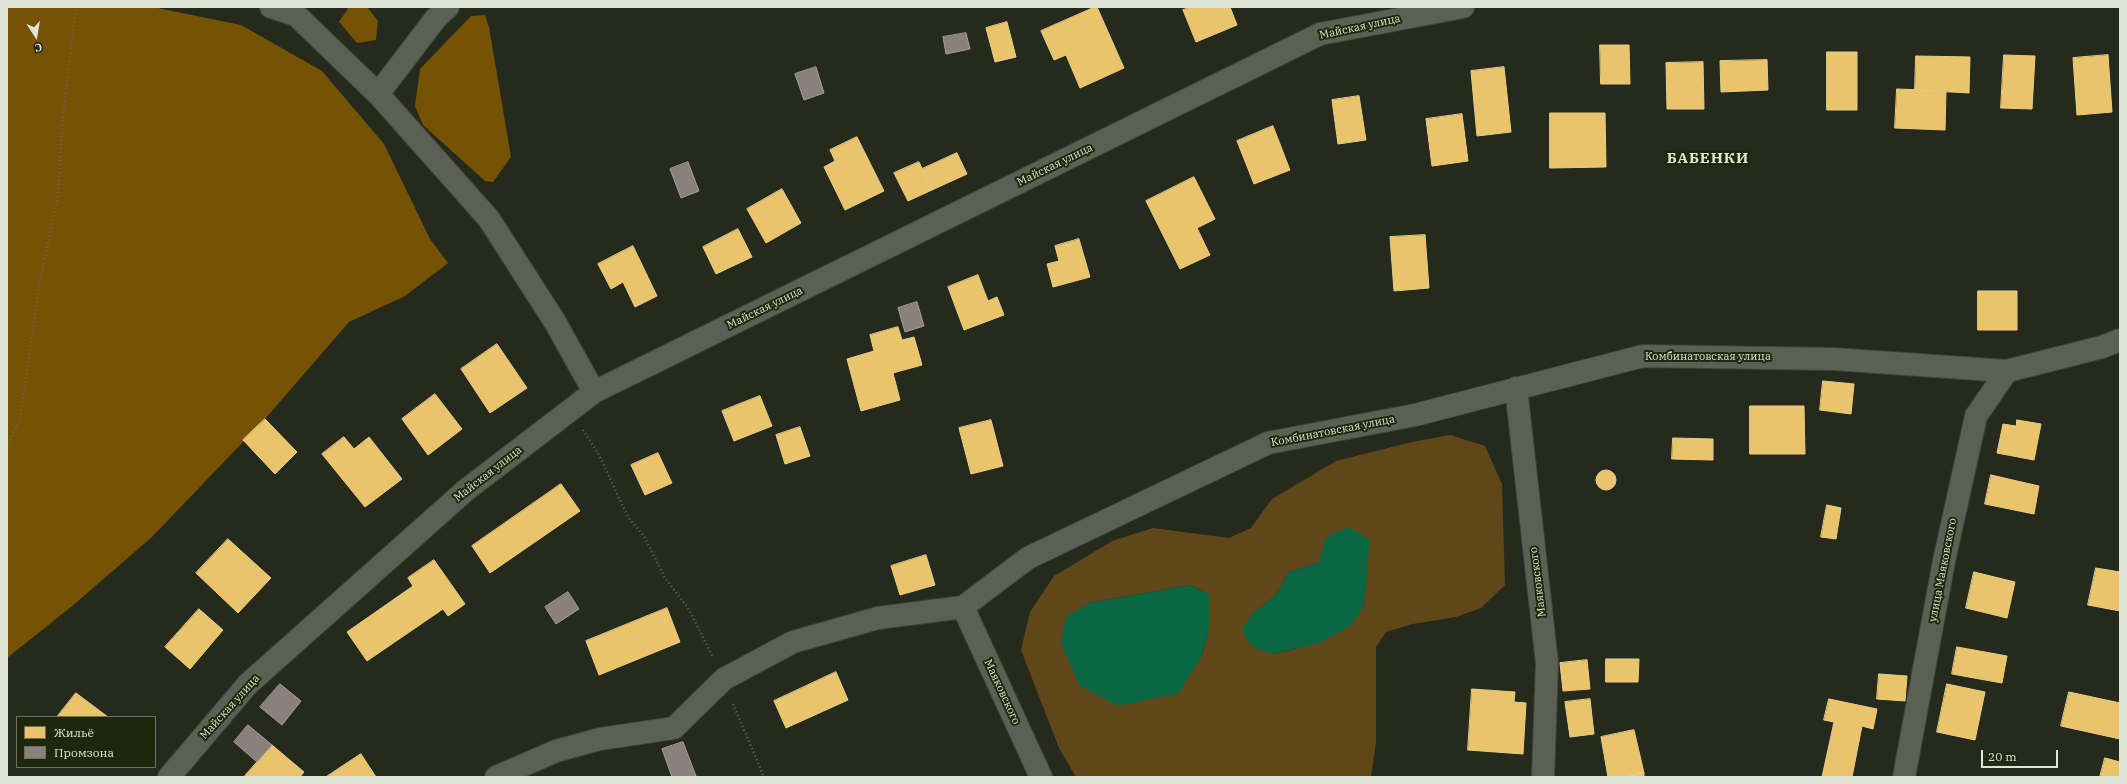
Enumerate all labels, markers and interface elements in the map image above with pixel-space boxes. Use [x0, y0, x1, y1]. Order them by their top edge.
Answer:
street label: Майская улица [1318, 12, 1402, 42]
north arrow [16, 16, 56, 56]
text: С [33, 40, 44, 55]
street label: Майская улица [1015, 141, 1095, 189]
district label: БАБЕНКИ [1667, 150, 1749, 168]
street label: Майская улица [725, 284, 805, 332]
street label: Комбинатовская улица [1645, 350, 1771, 364]
street label: Комбинатовская улица [1270, 413, 1396, 449]
street label: Майская улица [451, 443, 525, 505]
street label: улица Маяковского [1926, 517, 1960, 623]
street label: Маяковского [1527, 546, 1549, 618]
street label: Маяковского [981, 657, 1023, 727]
street label: Майская улица [198, 672, 262, 742]
legend [16, 716, 156, 768]
text: Жильё [54, 725, 94, 740]
scale bar [1983, 742, 2060, 768]
text: Промзона [54, 745, 114, 760]
text: 20 m [1988, 749, 2017, 764]

